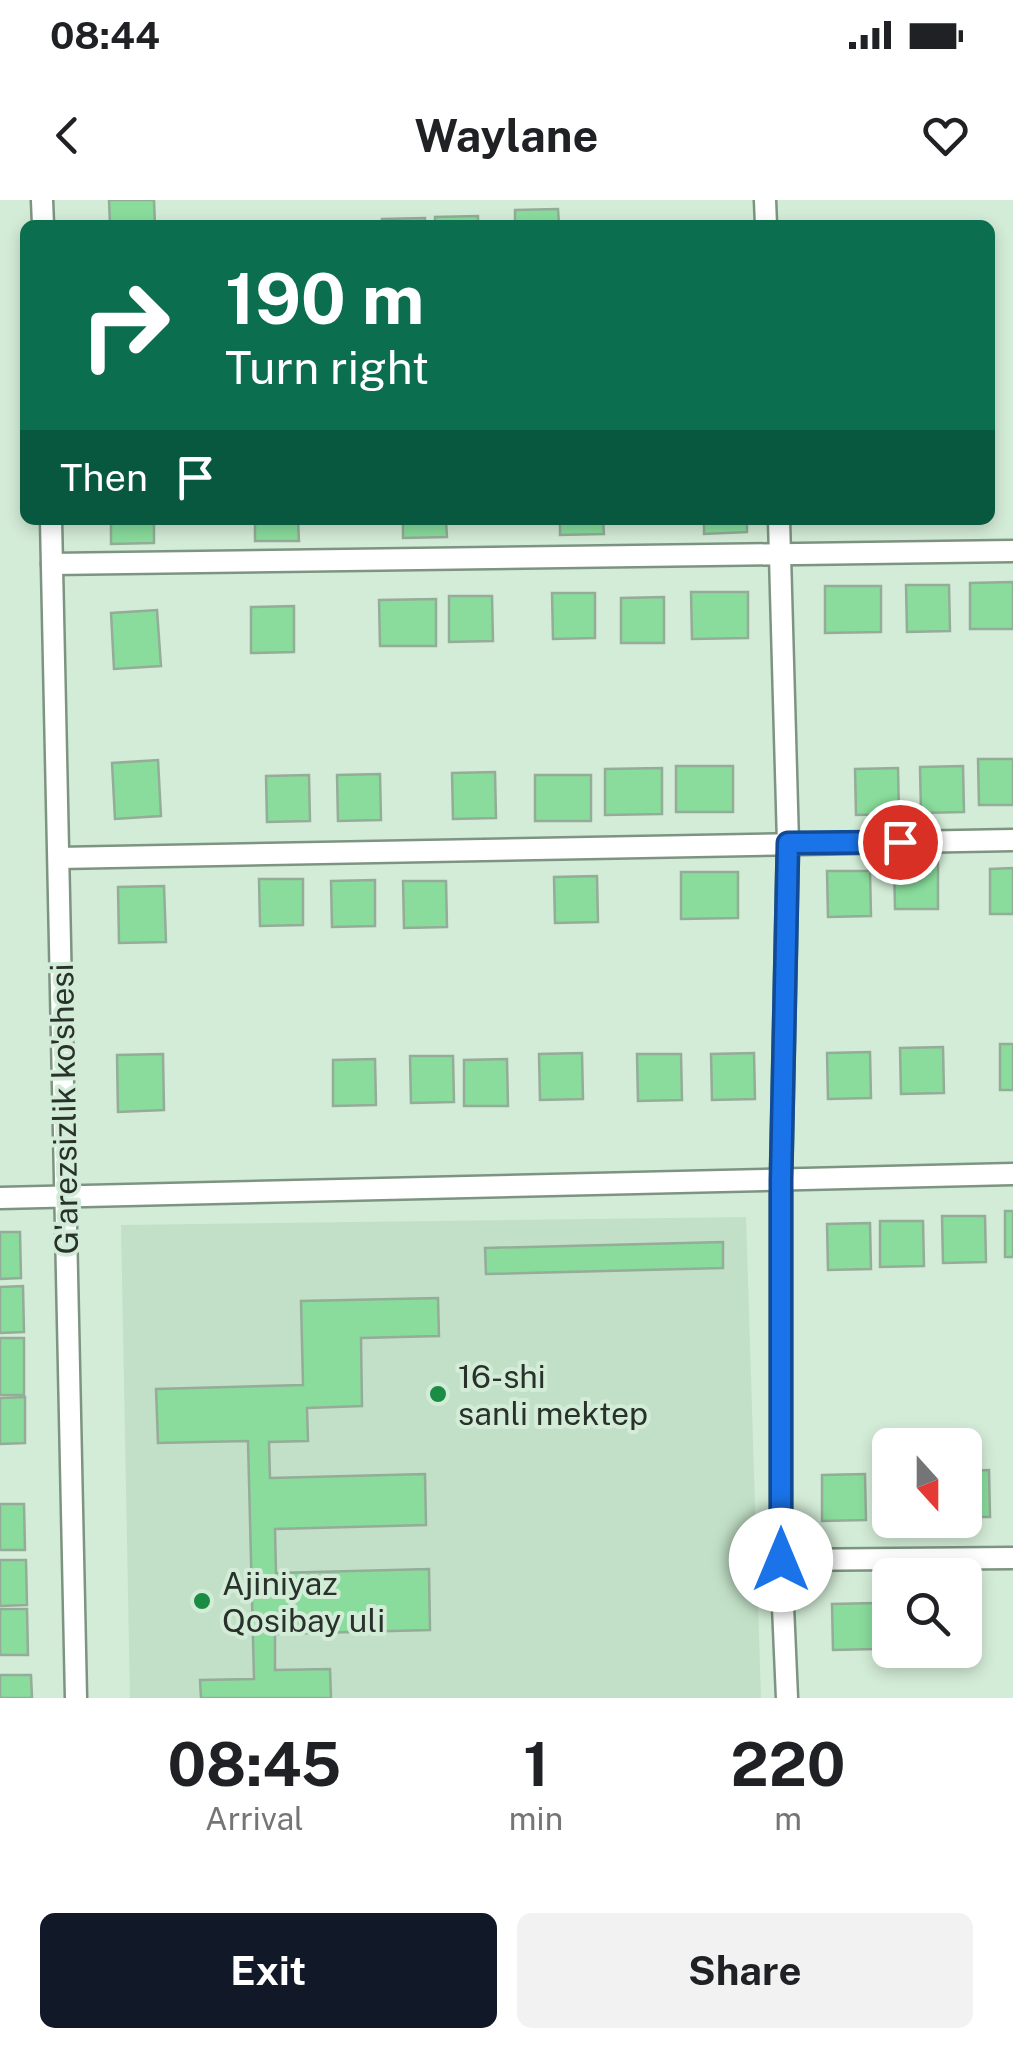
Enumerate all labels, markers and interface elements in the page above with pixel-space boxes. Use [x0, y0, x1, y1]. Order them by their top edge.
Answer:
text: 08:44 [50, 13, 160, 58]
icon: back [40, 108, 95, 163]
icon: heart [918, 108, 973, 163]
text: Waylane [415, 109, 598, 162]
text: 190 m [225, 257, 424, 340]
icon: right [60, 260, 190, 390]
text: Turn right [225, 341, 429, 394]
icon: arrive [168, 450, 223, 505]
text: Then [60, 455, 148, 500]
pin [858, 800, 943, 885]
icon: arrive [873, 815, 928, 870]
street label: G'arezsizlik ko'shesi [43, 963, 85, 1255]
place label: 16-shi sanli mektep [458, 1358, 648, 1432]
marker: 16-shi sanli mektep [427, 1383, 449, 1405]
north arrow [872, 1428, 982, 1538]
map controls [872, 1428, 982, 1668]
position arrow [729, 1508, 833, 1612]
button: search [872, 1558, 982, 1668]
place label: Ajiniyaz Qosibay uli [222, 1565, 385, 1639]
marker: Ajiniyaz Qosibay uli [191, 1590, 213, 1612]
text: 08:45 [167, 1729, 341, 1800]
text: 1 [523, 1729, 549, 1800]
text: 220 [731, 1729, 845, 1800]
text: Arrival [205, 1800, 304, 1837]
text: min [509, 1800, 563, 1837]
text: m [774, 1800, 802, 1837]
button: Exit [40, 1913, 497, 2028]
button: Share [517, 1913, 973, 2028]

